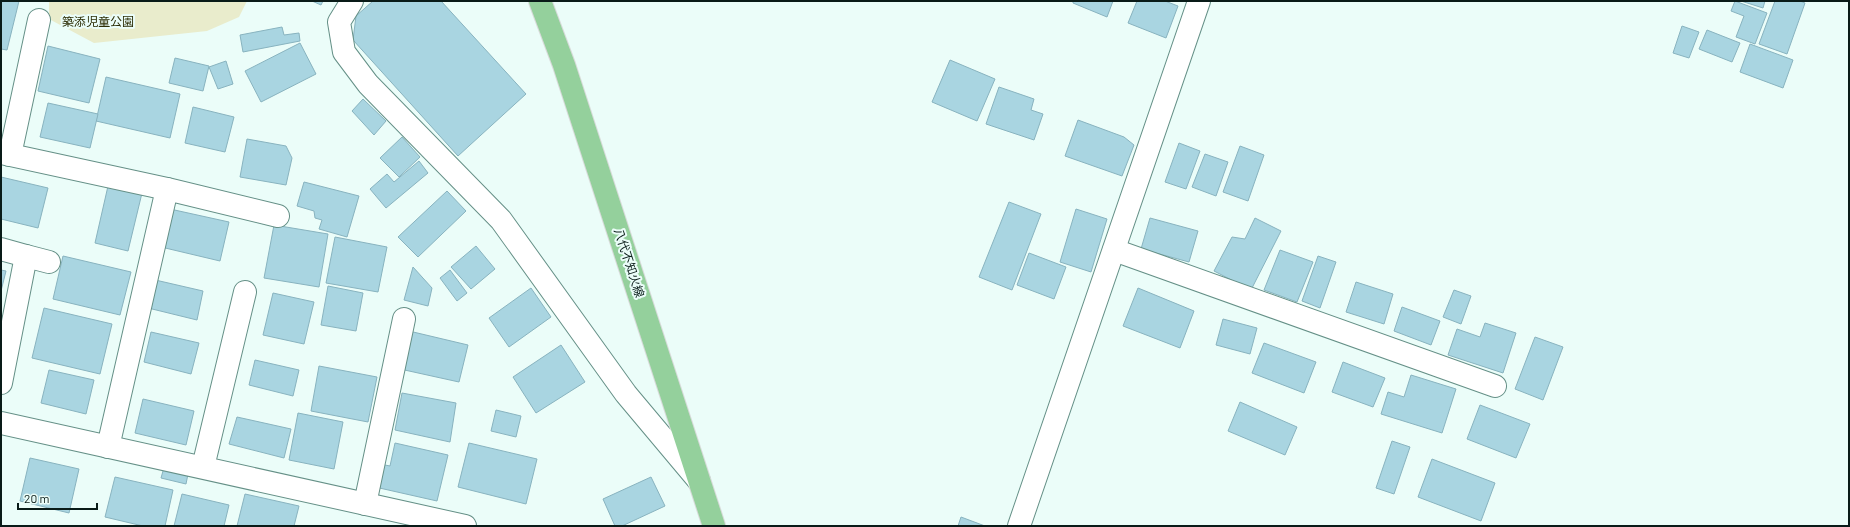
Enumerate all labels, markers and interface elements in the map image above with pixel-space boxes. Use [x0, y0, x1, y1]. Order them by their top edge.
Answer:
park label: 築添児童公園 [62, 14, 134, 28]
street label: 八代不知火線 [612, 226, 648, 299]
scale bar [18, 485, 97, 511]
text: 20 m [24, 491, 50, 505]

